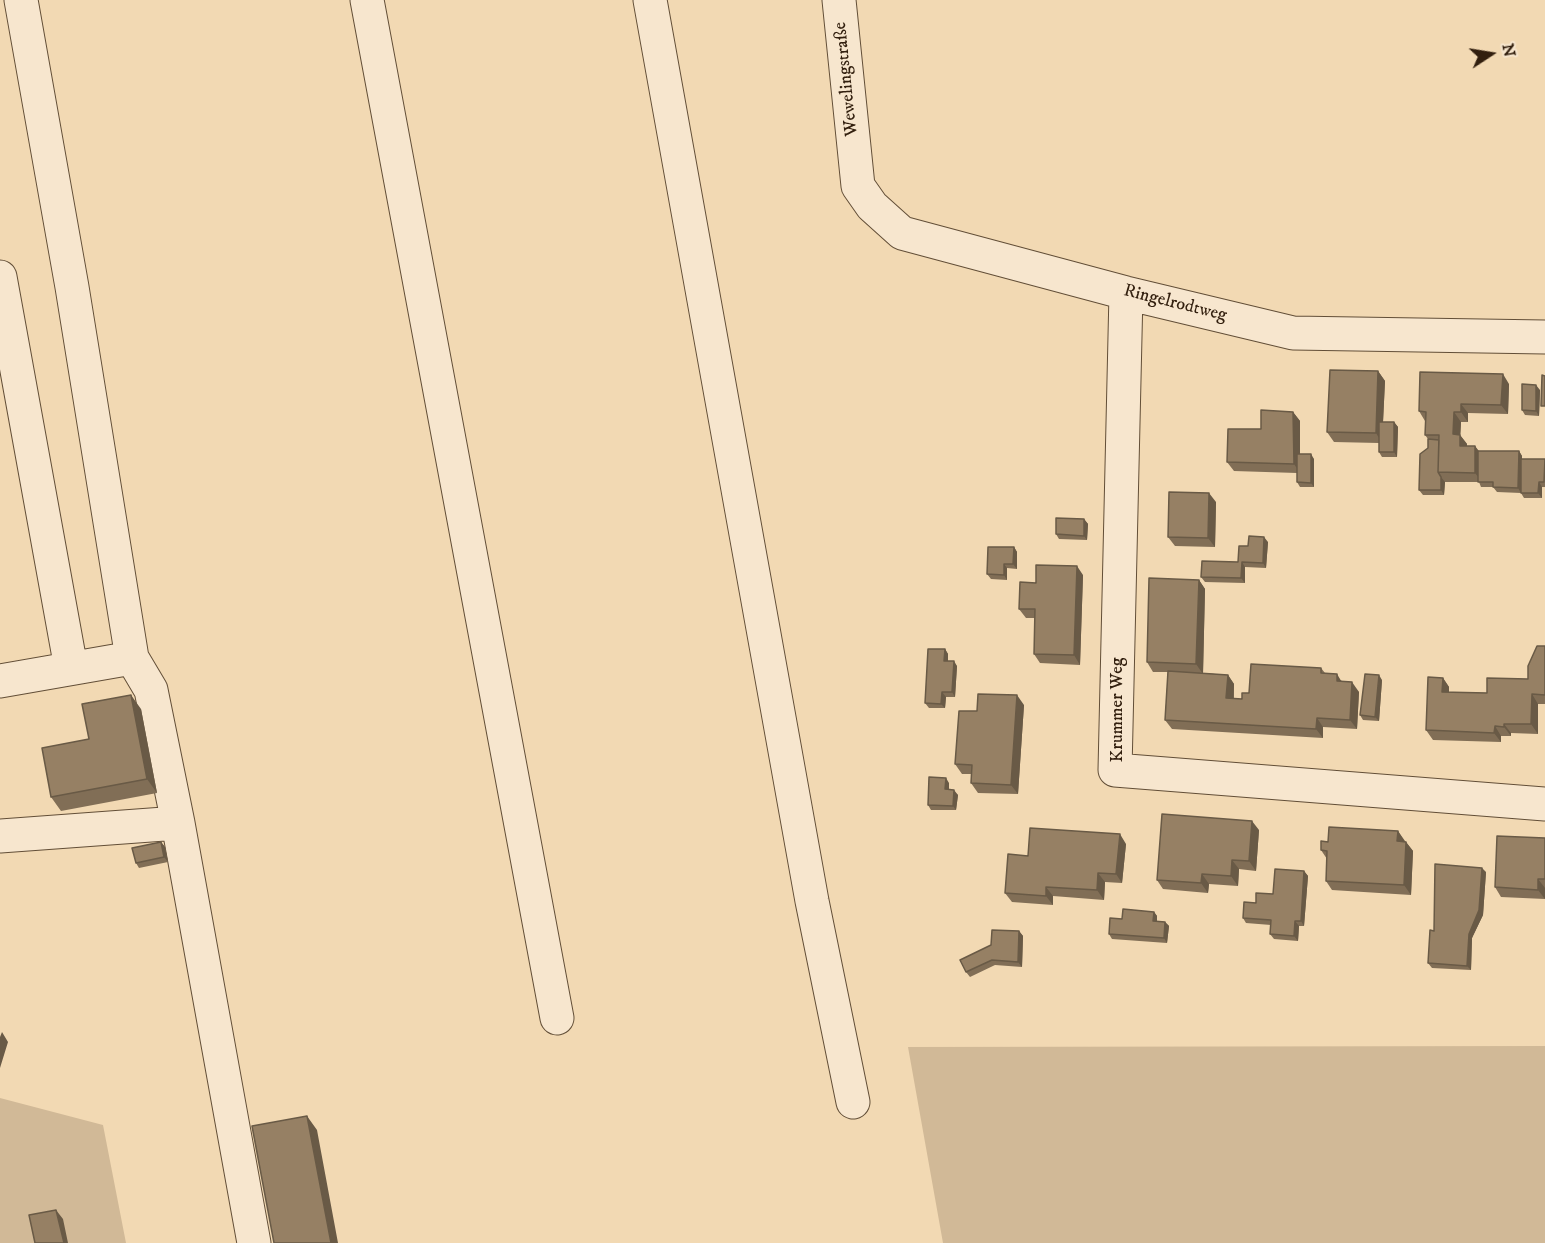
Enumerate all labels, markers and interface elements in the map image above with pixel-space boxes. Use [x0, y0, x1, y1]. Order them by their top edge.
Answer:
street label: Wewelingstraße [830, 21, 864, 137]
north arrow [1461, 24, 1521, 84]
text: N [1497, 42, 1520, 59]
street label: Ringelrodtweg [1121, 281, 1229, 327]
street label: Krummer Weg [1107, 658, 1129, 762]

